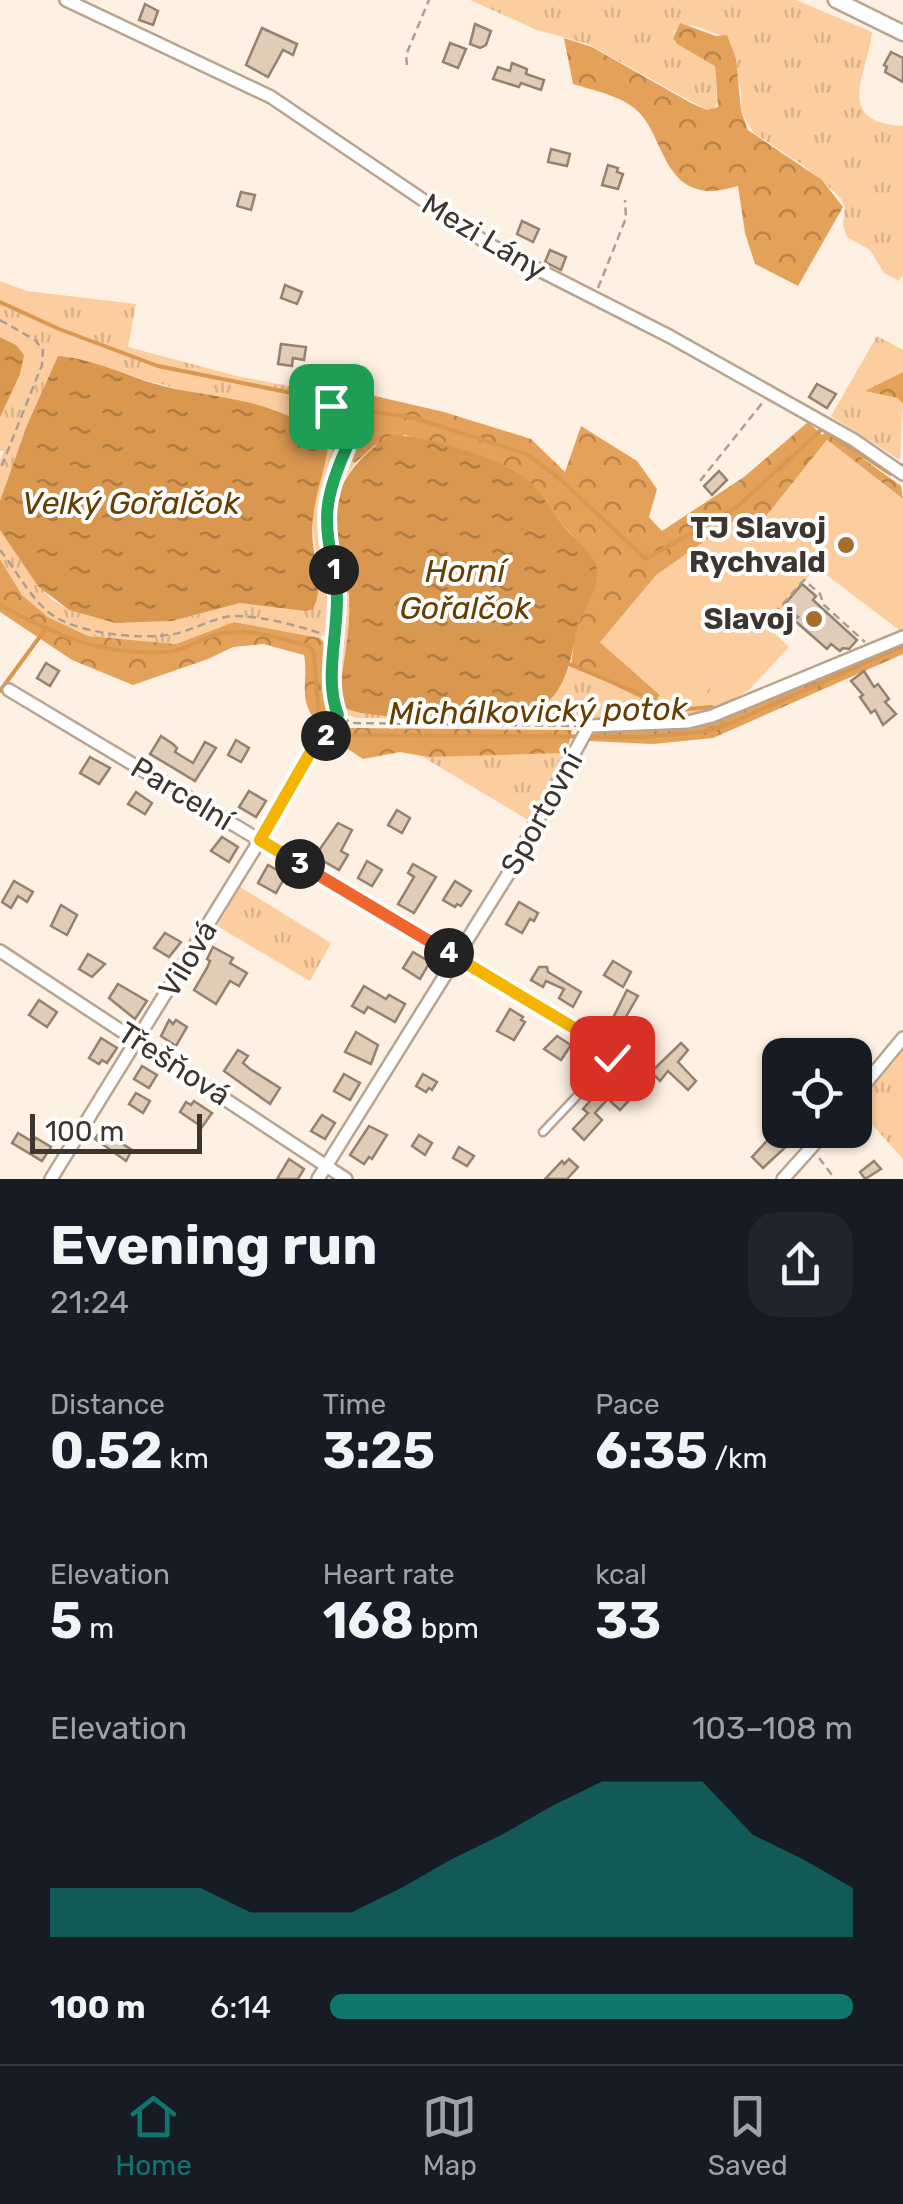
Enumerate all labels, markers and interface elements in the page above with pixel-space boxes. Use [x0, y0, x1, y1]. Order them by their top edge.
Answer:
street label: Mezi Lány [416, 186, 552, 288]
pin [289, 364, 374, 449]
icon: arrive [304, 379, 359, 434]
water label: Velký Gořalčok [22, 484, 240, 522]
place label: TJ Slavoj Rychvald [689, 510, 826, 580]
marker: TJ Slavoj Rychvald [835, 534, 857, 556]
pin: 1 [309, 545, 359, 595]
water label: Horní Gořalčok [399, 552, 531, 627]
text: 1 [327, 553, 341, 586]
place label: Slavoj [704, 601, 794, 637]
marker: Slavoj [803, 608, 825, 630]
water label: Michálkovický potok [388, 689, 688, 733]
pin: 2 [301, 711, 351, 761]
text: 2 [317, 719, 335, 752]
street label: Sportovní [493, 743, 591, 881]
street label: Parcelní [124, 750, 241, 839]
pin: 3 [275, 839, 325, 889]
text: 3 [291, 847, 309, 880]
street label: Vilová [151, 914, 225, 1004]
pin: 4 [424, 928, 474, 978]
text: 4 [439, 936, 459, 969]
street label: Třešňová [111, 1014, 237, 1114]
pin [570, 1016, 655, 1101]
icon: check [585, 1031, 640, 1086]
map controls [762, 1038, 872, 1148]
button: locate [762, 1038, 872, 1148]
scale bar [30, 1109, 202, 1154]
text: 100 m [45, 1115, 124, 1148]
button: share [748, 1212, 853, 1317]
text: Evening run [50, 1213, 378, 1278]
text: 21:24 [50, 1283, 129, 1321]
text: Distance [50, 1388, 165, 1421]
text: Time [323, 1388, 386, 1421]
text: Pace [595, 1388, 660, 1421]
text: 0.52 [50, 1421, 163, 1481]
text: 3:25 [323, 1421, 435, 1481]
text: 6:35 [595, 1421, 708, 1481]
text: km [163, 1442, 209, 1475]
text: /km [708, 1442, 767, 1475]
text: Elevation [50, 1558, 170, 1591]
text: Heart rate [323, 1558, 455, 1591]
text: kcal [595, 1558, 647, 1591]
text: 5 [50, 1591, 82, 1651]
text: 168 [323, 1591, 414, 1651]
text: 33 [595, 1591, 661, 1651]
text: m [82, 1612, 114, 1645]
text: bpm [414, 1612, 479, 1645]
text: Elevation [50, 1709, 187, 1747]
text: 103–108 m [692, 1709, 853, 1747]
text: 100 m [50, 1988, 146, 2026]
text: 6:14 [210, 1988, 271, 2026]
tab: Home [115, 2089, 192, 2182]
tab: Map [422, 2089, 477, 2182]
tab: Saved [708, 2089, 788, 2182]

